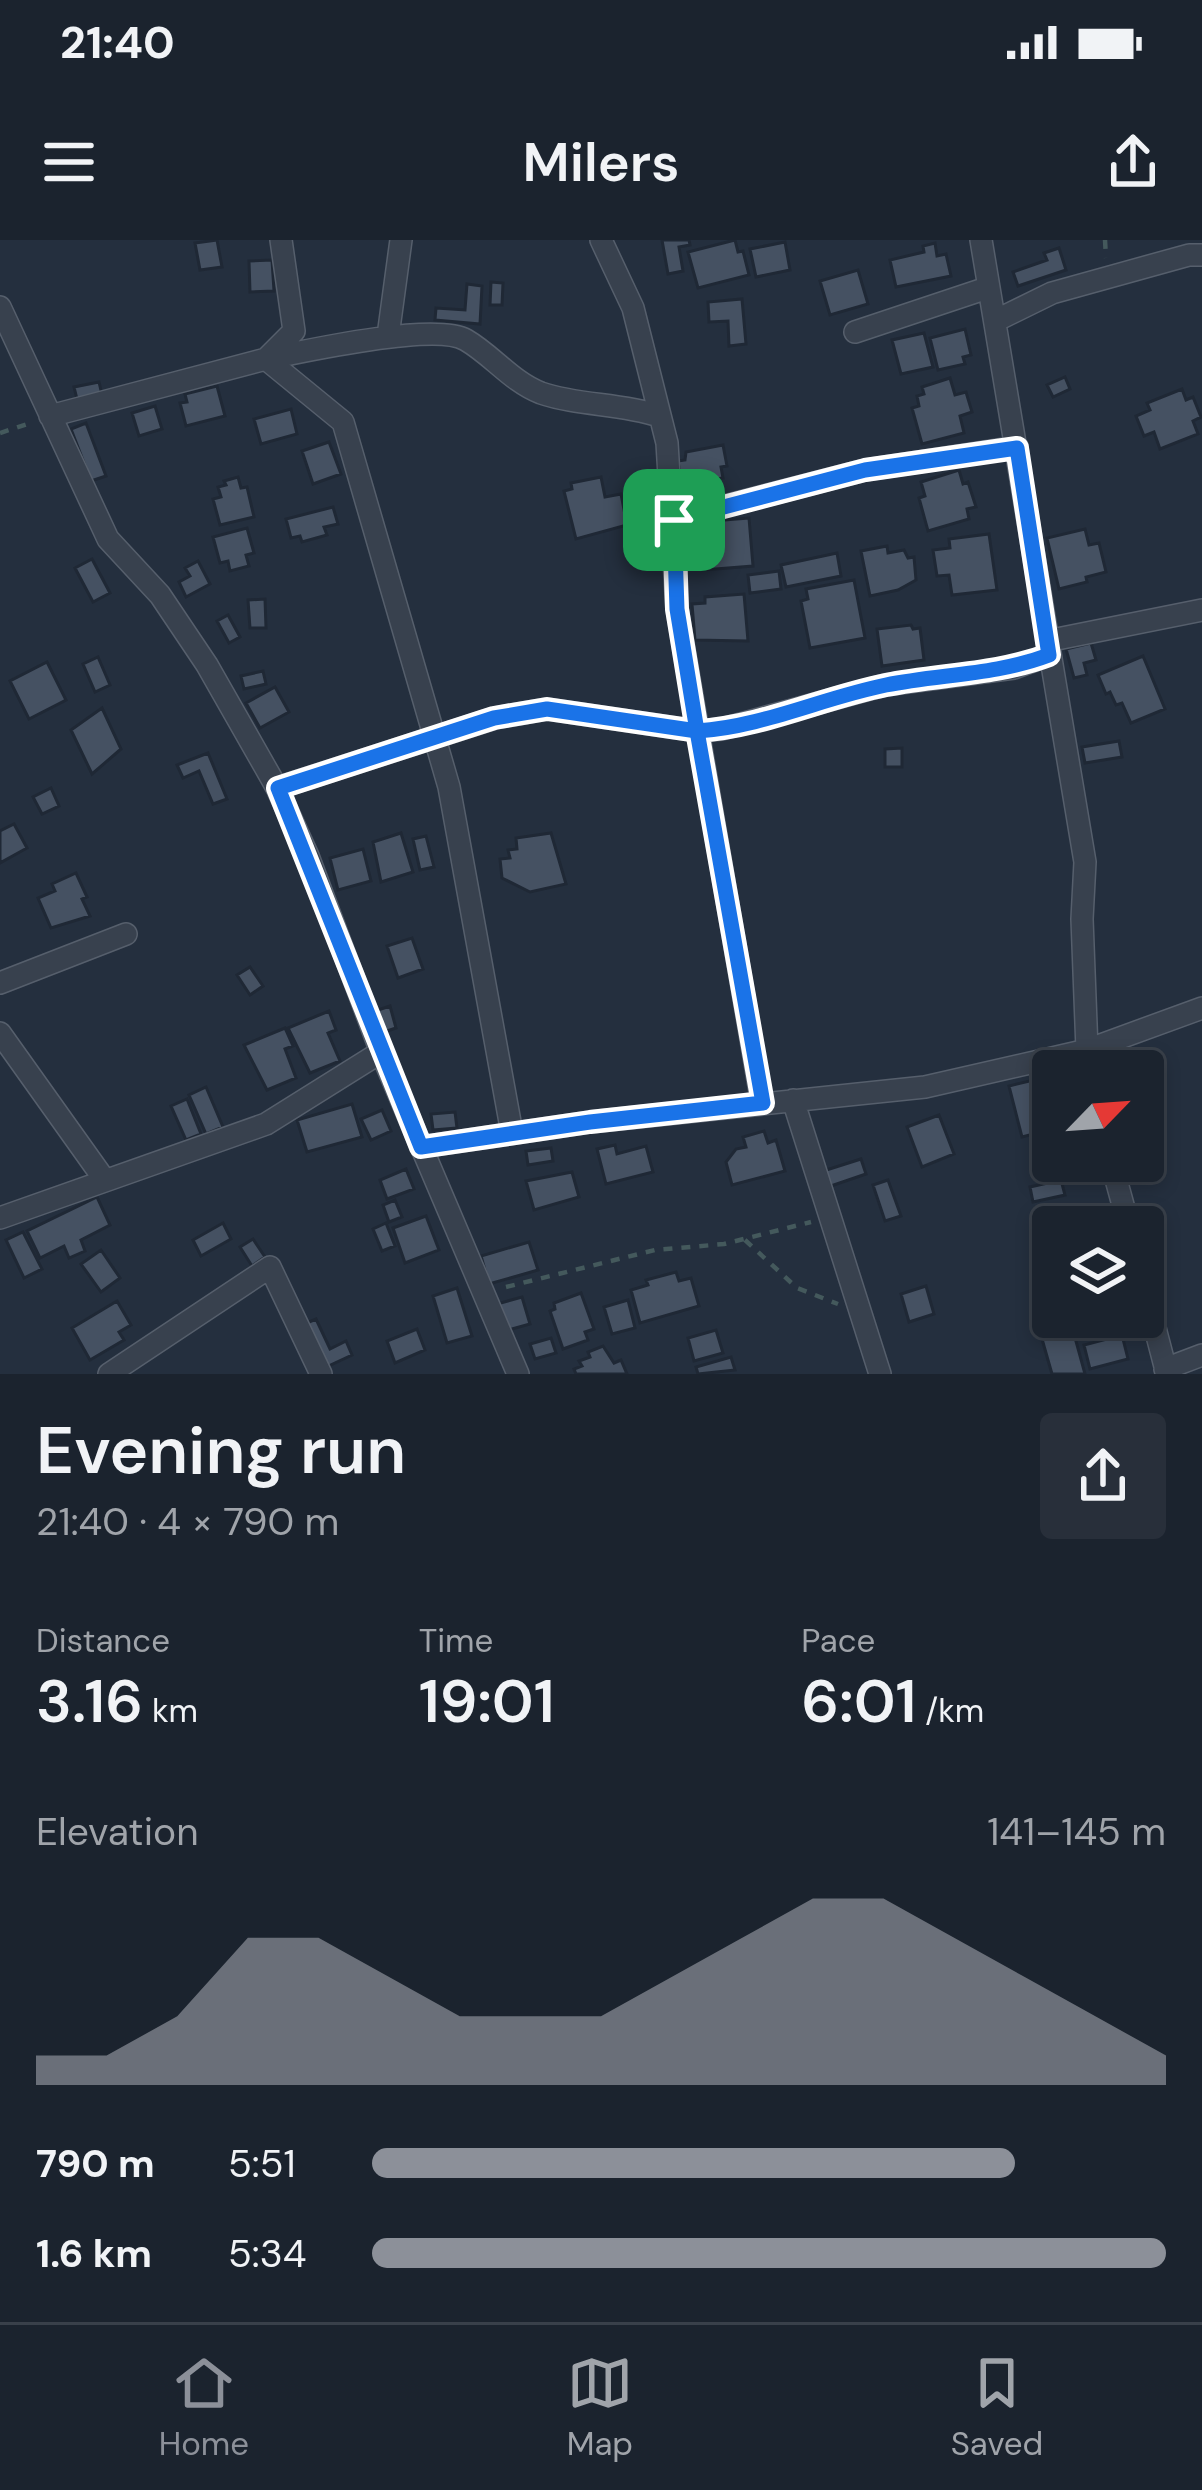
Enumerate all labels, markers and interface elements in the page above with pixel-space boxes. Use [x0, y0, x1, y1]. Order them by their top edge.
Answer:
text: 21:40 [60, 13, 175, 72]
text: Milers [523, 127, 679, 198]
icon: menu [36, 129, 102, 195]
icon: share [1100, 129, 1166, 195]
pin [623, 469, 725, 571]
icon: arrive [641, 487, 707, 553]
north arrow [1032, 1050, 1164, 1182]
map controls [1032, 1050, 1164, 1338]
button: layers [1032, 1206, 1164, 1338]
text: Evening run [36, 1408, 406, 1493]
button: share [1040, 1413, 1166, 1539]
text: 21:40 · 4 × 790 m [36, 1496, 339, 1547]
text: Distance [36, 1619, 170, 1662]
text: Time [419, 1619, 493, 1662]
text: Pace [801, 1619, 875, 1662]
text: 3.16 [36, 1662, 143, 1741]
text: 19:01 [419, 1662, 555, 1741]
text: 6:01 [801, 1662, 916, 1741]
text: km [143, 1689, 198, 1732]
text: /km [916, 1689, 984, 1732]
text: Elevation [36, 1806, 199, 1857]
text: 141–145 m [987, 1806, 1166, 1857]
text: 790 m [36, 2138, 155, 2189]
text: 5:51 [228, 2138, 296, 2189]
text: 1.6 km [36, 2228, 152, 2279]
text: 5:34 [228, 2228, 306, 2279]
tab: Home [159, 2350, 249, 2465]
tab: Map [567, 2350, 633, 2465]
tab: Saved [951, 2350, 1043, 2465]

